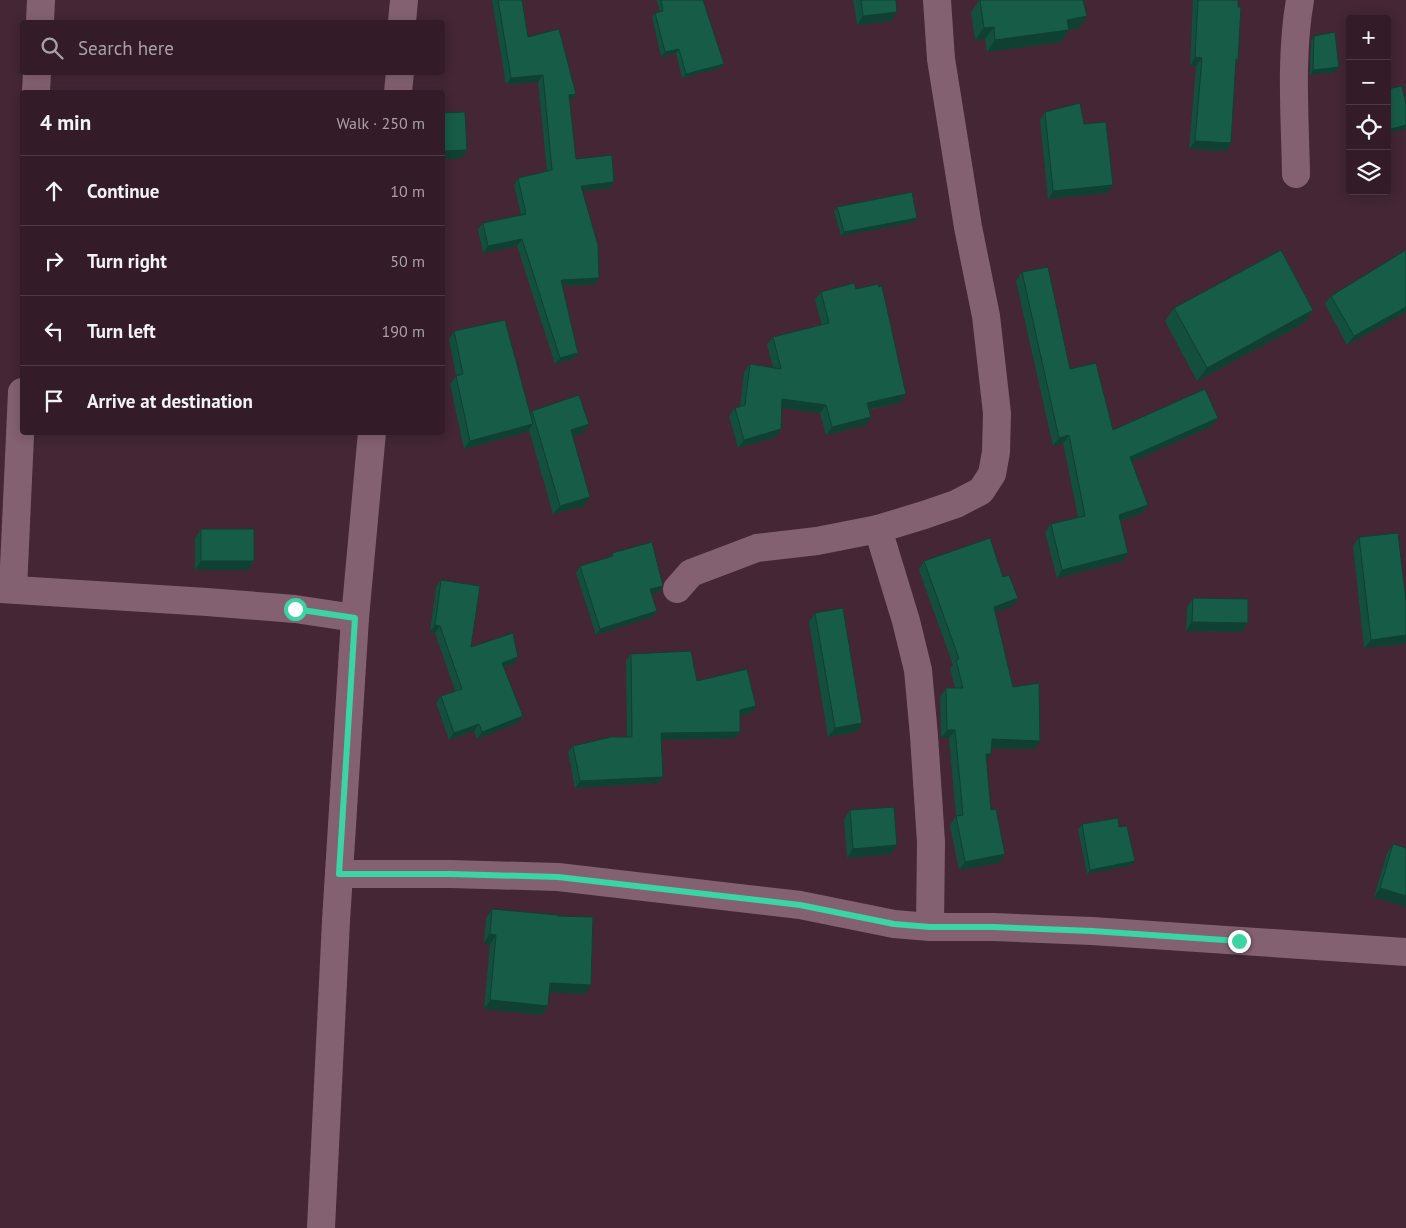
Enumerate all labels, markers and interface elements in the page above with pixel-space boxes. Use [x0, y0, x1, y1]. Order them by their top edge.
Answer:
map controls [1346, 15, 1391, 195]
button: + [1346, 15, 1391, 60]
search box [20, 20, 445, 75]
icon: search [38, 34, 66, 62]
text: Search here [78, 36, 174, 60]
button: − [1346, 60, 1391, 105]
button: locate [1346, 105, 1391, 150]
text: 4 min [40, 109, 91, 136]
text: Walk · 250 m [336, 113, 425, 133]
button: layers [1346, 150, 1391, 195]
icon: ahead [40, 177, 68, 205]
text: Continue [87, 179, 159, 203]
text: 10 m [390, 181, 425, 201]
icon: right [40, 247, 68, 275]
text: Turn right [87, 249, 167, 273]
text: 50 m [390, 251, 425, 271]
icon: left [40, 317, 68, 345]
text: Turn left [87, 319, 156, 343]
text: 190 m [382, 321, 425, 341]
icon: arrive [40, 387, 68, 415]
text: Arrive at destination [87, 389, 253, 413]
route start [284, 598, 307, 621]
route end [1228, 930, 1251, 953]

